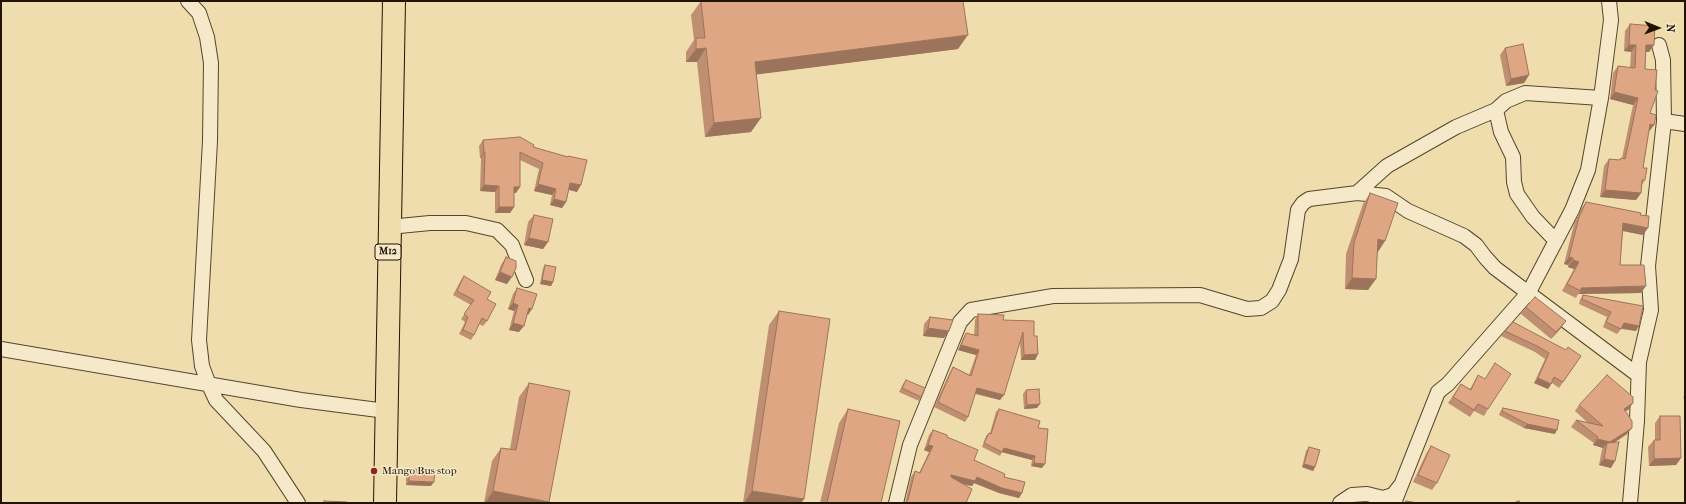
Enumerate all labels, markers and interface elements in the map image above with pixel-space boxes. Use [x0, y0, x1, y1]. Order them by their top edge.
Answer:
north arrow [1638, 8, 1678, 48]
text: N [1664, 24, 1677, 33]
road number: M12 [375, 244, 401, 260]
place label: Mango Bus stop [382, 464, 457, 478]
marker: Mango Bus stop [369, 466, 379, 476]

